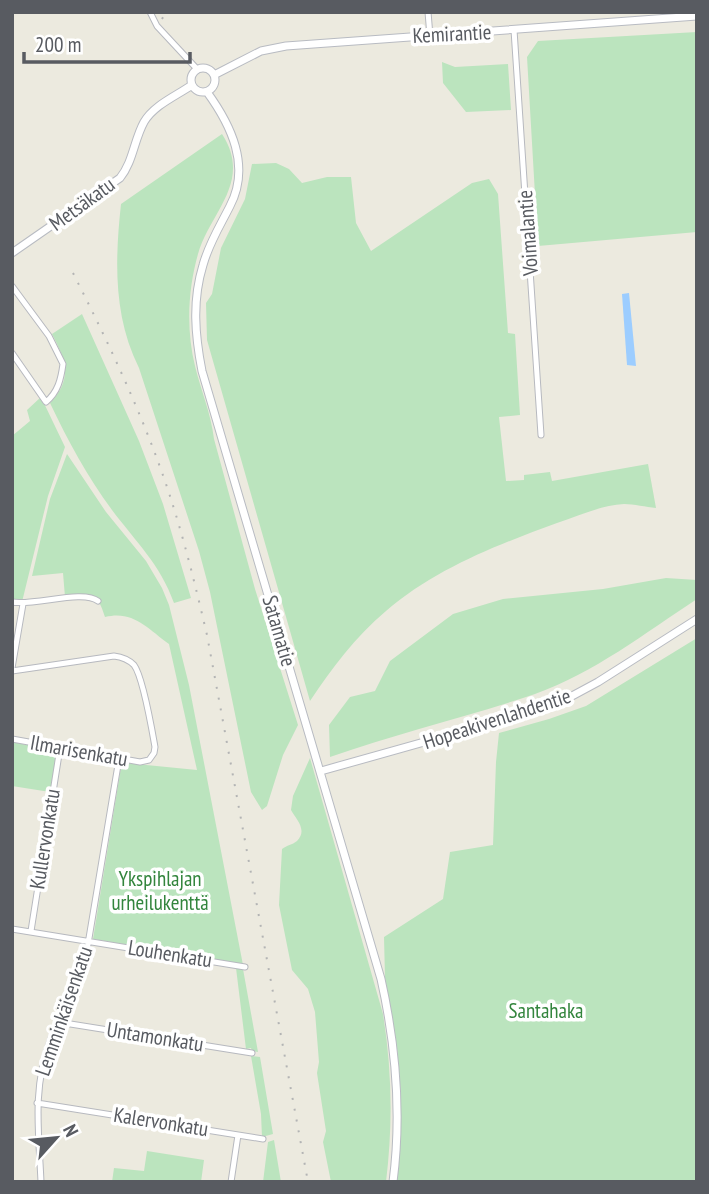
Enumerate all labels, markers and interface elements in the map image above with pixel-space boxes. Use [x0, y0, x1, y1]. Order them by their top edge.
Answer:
street label: Kemirantie [412, 18, 492, 49]
scale bar [24, 21, 191, 65]
text: 200 m [35, 31, 81, 58]
street label: Metsäkatu [44, 171, 120, 236]
street label: Voimalantie [511, 189, 544, 278]
street label: Satamatie [256, 592, 302, 669]
street label: Hopeakivenlahdentie [420, 682, 574, 755]
street label: Ilmarisenkatu [28, 729, 130, 772]
street label: Kullervonkatu [23, 787, 66, 891]
park label: Ykspihlajan urheilukenttä [111, 865, 209, 916]
street label: Louhenkatu [126, 934, 214, 973]
street label: Lemminkäisenkatu [29, 943, 98, 1079]
park label: Santahaka [509, 997, 583, 1024]
street label: Untamonkatu [105, 1016, 205, 1057]
street label: Kalervonkatu [112, 1101, 210, 1142]
north arrow [21, 1103, 91, 1173]
text: N [58, 1120, 84, 1140]

